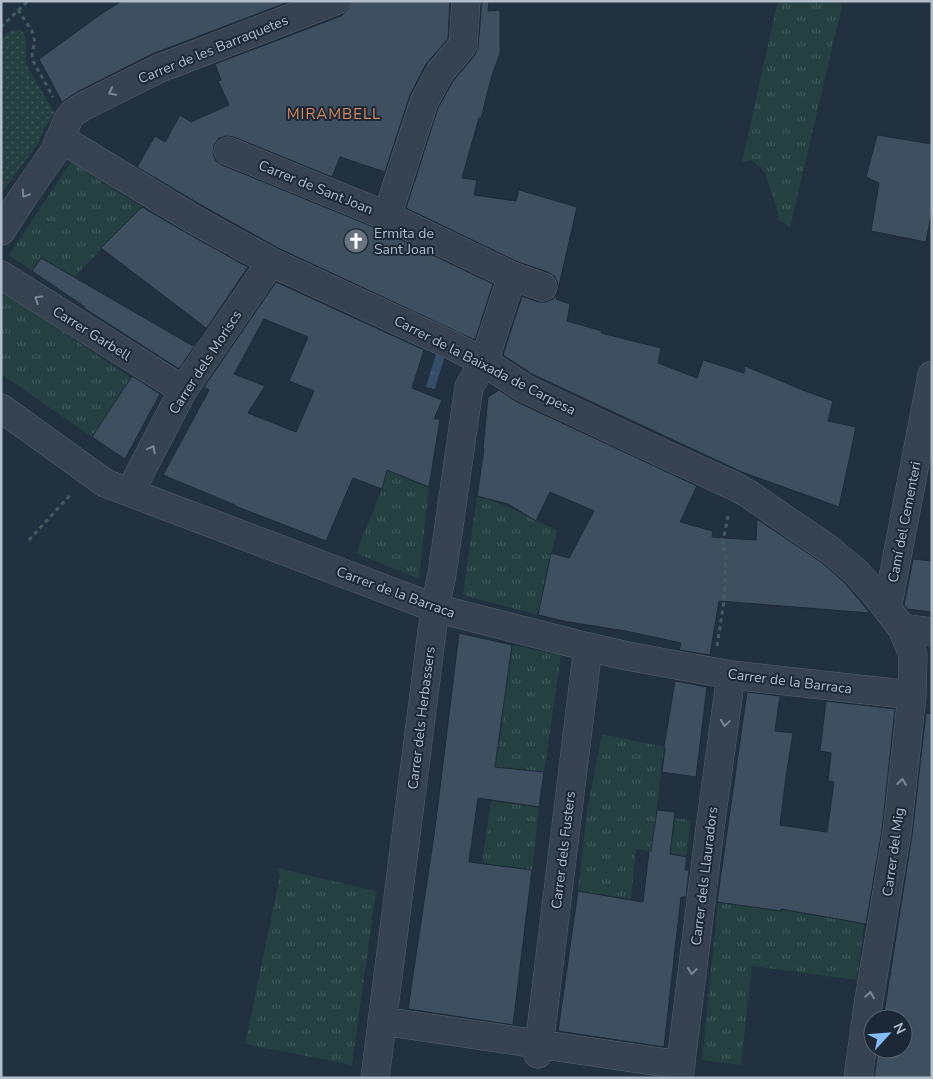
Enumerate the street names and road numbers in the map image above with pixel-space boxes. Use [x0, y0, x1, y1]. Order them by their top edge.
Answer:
street label: Carrer de les Barraquetes [135, 11, 291, 88]
street label: Carrer de Sant Joan [256, 156, 376, 219]
street label: Carrer Garbell [49, 302, 135, 366]
street label: Carrer dels Moriscs [165, 306, 246, 418]
street label: Carrer de la Baixada de Carpesa [391, 311, 579, 420]
street label: Camí del Cementeri [883, 460, 926, 584]
street label: Carrer de la Barraca [334, 562, 458, 623]
street label: Carrer dels Herbassers [403, 645, 440, 791]
street label: Carrer de la Barraca [727, 664, 853, 699]
street label: Carrer dels Fusters [547, 790, 580, 910]
street label: Carrer dels Llauradors [687, 805, 722, 947]
street label: Carrer del Mig [878, 806, 909, 898]

